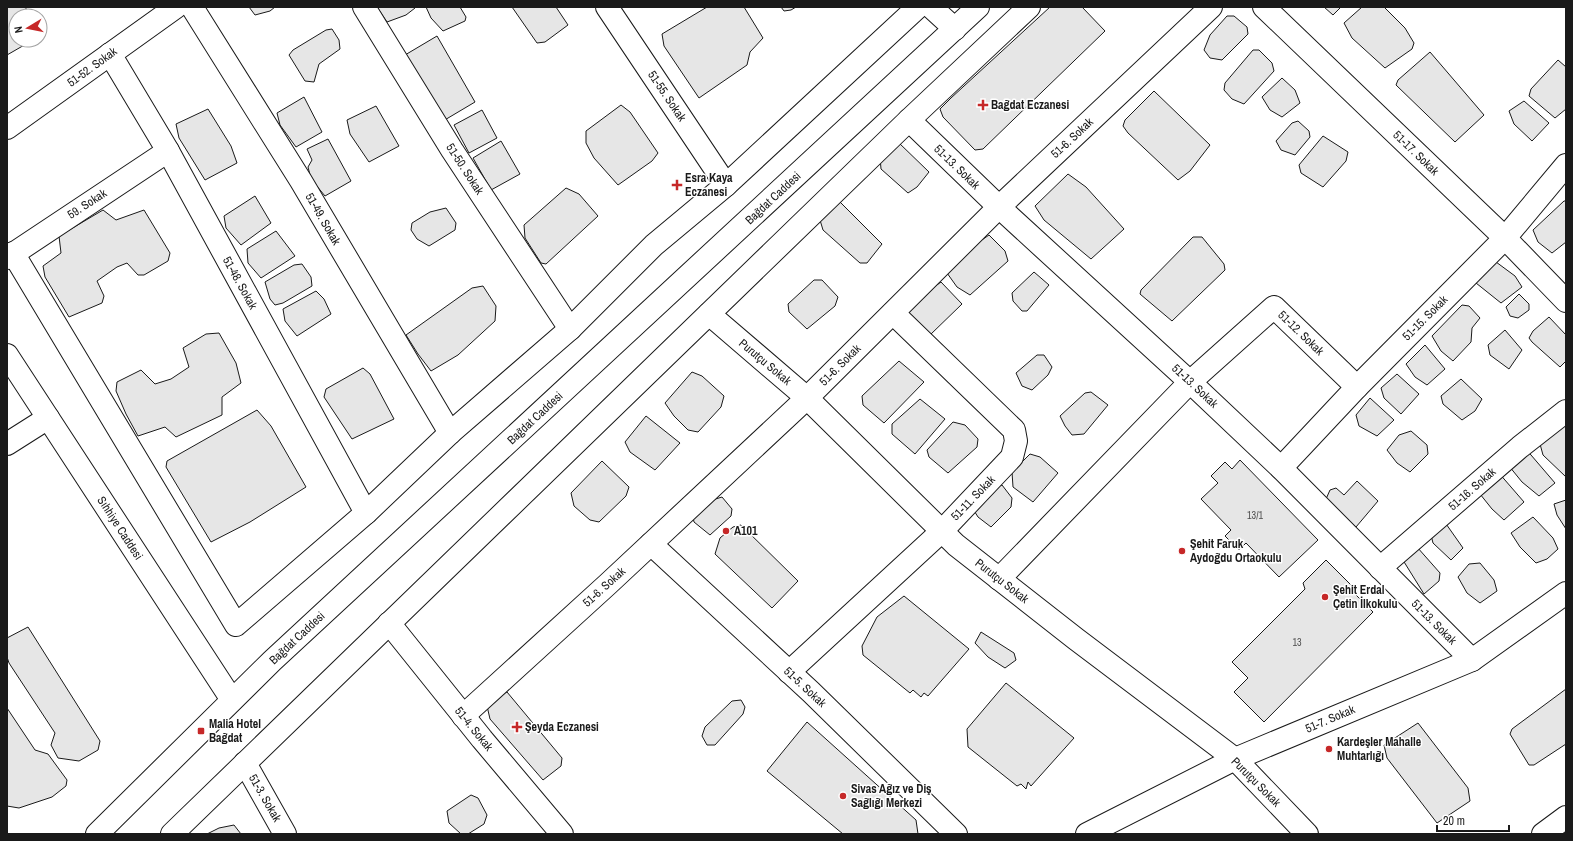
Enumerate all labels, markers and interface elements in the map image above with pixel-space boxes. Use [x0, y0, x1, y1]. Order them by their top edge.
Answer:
north arrow [8, 8, 48, 48]
text: N [11, 25, 26, 34]
street label: 51-52. Sokak [64, 43, 120, 91]
street label: 51-55. Sokak [644, 67, 690, 125]
place label: Bağdat Eczanesi [991, 97, 1069, 113]
marker: Bağdat Eczanesi [978, 100, 988, 110]
street label: 51-6. Sokak [1047, 114, 1097, 162]
street label: 51-17. Sokak [1390, 127, 1442, 179]
street label: 51-50. Sokak [442, 140, 488, 198]
street label: 51-13. Sokak [931, 141, 983, 193]
street label: Bağdat Caddesi [742, 168, 804, 228]
place label: Esra Kaya Eczanesi [685, 170, 733, 200]
marker: Esra Kaya Eczanesi [672, 180, 682, 190]
street label: 59. Sokak [64, 185, 110, 223]
street label: 51-49. Sokak [302, 190, 344, 248]
street label: 51-48. Sokak [219, 254, 261, 312]
street label: 51-15. Sokak [1399, 292, 1451, 344]
street label: 51-12. Sokak [1275, 307, 1327, 359]
street label: Purutçu Sokak [735, 335, 795, 389]
street label: 51-6. Sokak [816, 341, 864, 389]
street label: 51-13. Sokak [1168, 360, 1222, 412]
street label: Bağdat Caddesi [504, 388, 566, 448]
street label: 51-16. Sokak [1445, 464, 1499, 514]
street label: 51-11. Sokak [947, 472, 999, 524]
street label: Sıhhiye Caddesi [93, 493, 147, 563]
house number: 13/1 [1247, 509, 1263, 522]
place label: A101 [734, 523, 758, 539]
marker: A101 [721, 526, 731, 536]
place label: Şehit Faruk Aydoğdu Ortaokulu [1190, 536, 1282, 566]
marker: Şehit Faruk Aydoğdu Ortaokulu [1177, 546, 1187, 556]
street label: Purutçu Sokak [972, 555, 1032, 607]
street label: 51-6. Sokak [579, 563, 629, 611]
place label: Şehit Erdal Çetin İlkokulu [1333, 582, 1398, 612]
marker: Şehit Erdal Çetin İlkokulu [1320, 592, 1330, 602]
street label: 51-13. Sokak [1408, 596, 1460, 648]
street label: Bağdat Caddesi [266, 608, 328, 668]
house number: 13 [1292, 636, 1302, 649]
street label: 51-5. Sokak [780, 663, 830, 711]
street label: 51-7. Sokak [1303, 701, 1357, 737]
street label: 51-4. Sokak [451, 704, 497, 755]
place label: Malia Hotel Bağdat [209, 716, 261, 746]
place label: Şeyda Eczanesi [525, 719, 599, 735]
marker: Şeyda Eczanesi [512, 722, 522, 732]
marker: Malia Hotel Bağdat [196, 726, 206, 736]
place label: Kardeşler Mahalle Muhtarlığı [1337, 734, 1422, 764]
marker: Kardeşler Mahalle Muhtarlığı [1324, 744, 1334, 754]
street label: Purutçu Sokak [1228, 754, 1284, 810]
street label: 51-3. Sokak [245, 771, 285, 825]
place label: Sivas Ağız ve Diş Sağlığı Merkezi [851, 781, 932, 811]
marker: Sivas Ağız ve Diş Sağlığı Merkezi [838, 791, 848, 801]
scale bar [1437, 807, 1509, 833]
text: 20 m [1443, 813, 1465, 829]

